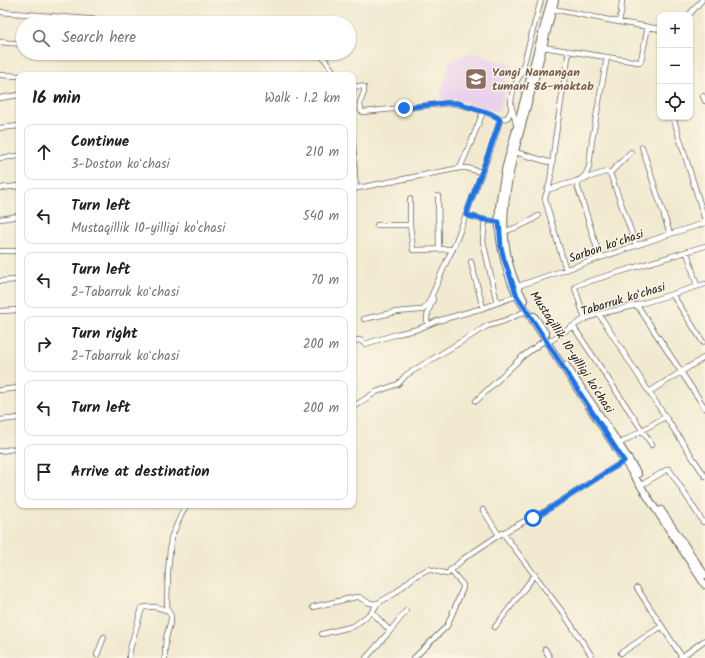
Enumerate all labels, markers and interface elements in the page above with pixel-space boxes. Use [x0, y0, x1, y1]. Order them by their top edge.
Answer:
map controls [657, 12, 693, 120]
button: + [657, 12, 693, 48]
search box [16, 16, 356, 60]
text: Search here [62, 26, 136, 50]
icon: search [30, 27, 52, 49]
button: − [657, 48, 693, 84]
place label: Yangi Namangan tumani 86-maktab [492, 63, 594, 96]
school or university icon: Yangi Namangan tumani 86-maktab [463, 66, 489, 92]
button: locate [657, 84, 693, 120]
text: 16 min [32, 85, 81, 112]
text: Walk · 1.2 km [265, 88, 340, 109]
route end [395, 99, 413, 117]
text: Continue [71, 130, 129, 154]
icon: ahead [33, 141, 55, 163]
text: 210 m [305, 142, 339, 163]
text: 3-Doston koʻchasi [71, 154, 170, 175]
text: Turn left [71, 194, 131, 218]
icon: left [33, 205, 55, 227]
text: 540 m [303, 206, 339, 227]
text: Mustaqillik 10-yilligi ko'chasi [71, 218, 225, 239]
street label: Sarbon koʻchasi [566, 224, 647, 268]
text: Turn left [71, 258, 131, 282]
icon: left [33, 269, 55, 291]
text: 70 m [311, 270, 339, 291]
street label: Tabarruk koʻchasi [579, 277, 669, 321]
text: 2-Tabarruk koʻchasi [71, 282, 179, 303]
street label: Mustaqillik 10-yilligi ko'chasi [525, 287, 619, 418]
text: Turn right [71, 322, 138, 346]
icon: right [33, 333, 55, 355]
text: 200 m [303, 334, 339, 355]
text: 2-Tabarruk koʻchasi [71, 346, 179, 367]
text: Turn left [71, 396, 131, 420]
icon: left [33, 397, 55, 419]
text: 200 m [303, 398, 339, 419]
text: Arrive at destination [71, 460, 210, 484]
icon: arrive [33, 461, 55, 483]
route start [524, 509, 542, 527]

